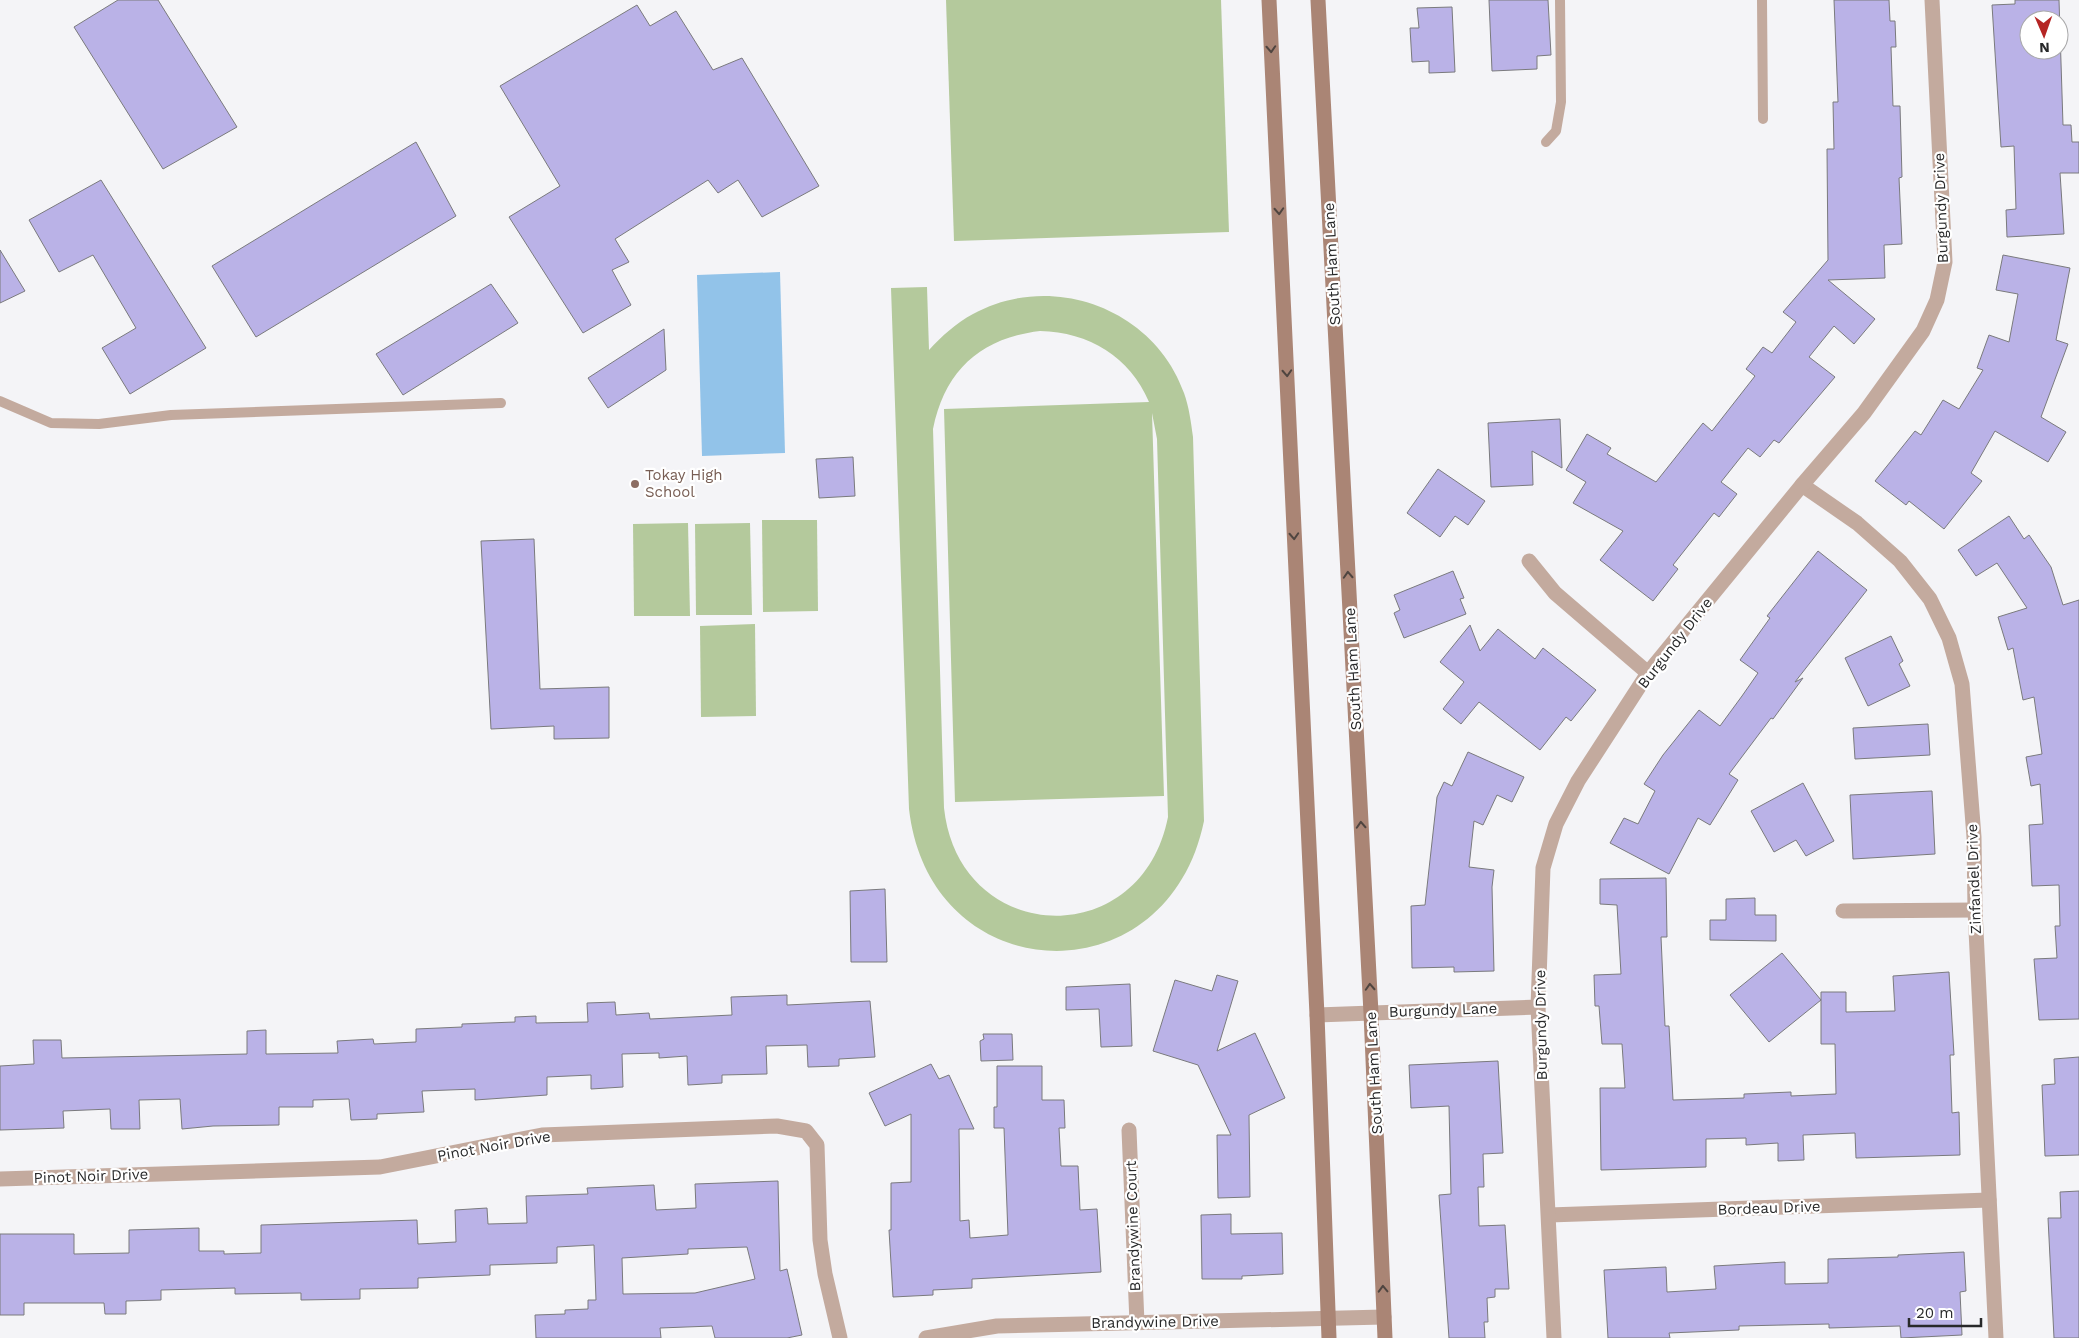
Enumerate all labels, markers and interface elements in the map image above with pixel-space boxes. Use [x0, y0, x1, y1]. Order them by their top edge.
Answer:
north arrow [2019, 10, 2069, 60]
text: N [2039, 40, 2050, 56]
one-way arrow [1266, 45, 1277, 53]
street label: Burgundy Drive [1930, 152, 1952, 264]
street label: South Ham Lane [1320, 202, 1344, 326]
one-way arrow [1274, 208, 1284, 215]
one-way arrow [1281, 370, 1292, 378]
place label: Tokay High School [645, 466, 723, 501]
marker: Tokay High School [629, 478, 641, 490]
one-way arrow [1289, 532, 1300, 540]
one-way arrow [1343, 571, 1353, 578]
street label: Burgundy Drive [1634, 594, 1716, 692]
street label: South Ham Lane [1341, 607, 1365, 731]
one-way arrow [1356, 821, 1367, 829]
street label: Zinfandel Drive [1963, 824, 1985, 934]
street label: Burgundy Drive [1531, 970, 1551, 1080]
one-way arrow [1364, 983, 1375, 991]
street label: Burgundy Lane [1388, 999, 1498, 1021]
street label: South Ham Lane [1362, 1011, 1386, 1135]
street label: Pinot Noir Drive [436, 1127, 552, 1165]
street label: Brandywine Court [1122, 1160, 1144, 1292]
street label: Pinot Noir Drive [33, 1165, 149, 1187]
street label: Bordeau Drive [1717, 1197, 1821, 1219]
one-way arrow [1378, 1285, 1389, 1293]
scale bar [1909, 1296, 1982, 1328]
text: 20 m [1916, 1304, 1954, 1322]
street label: Brandywine Drive [1091, 1312, 1219, 1332]

